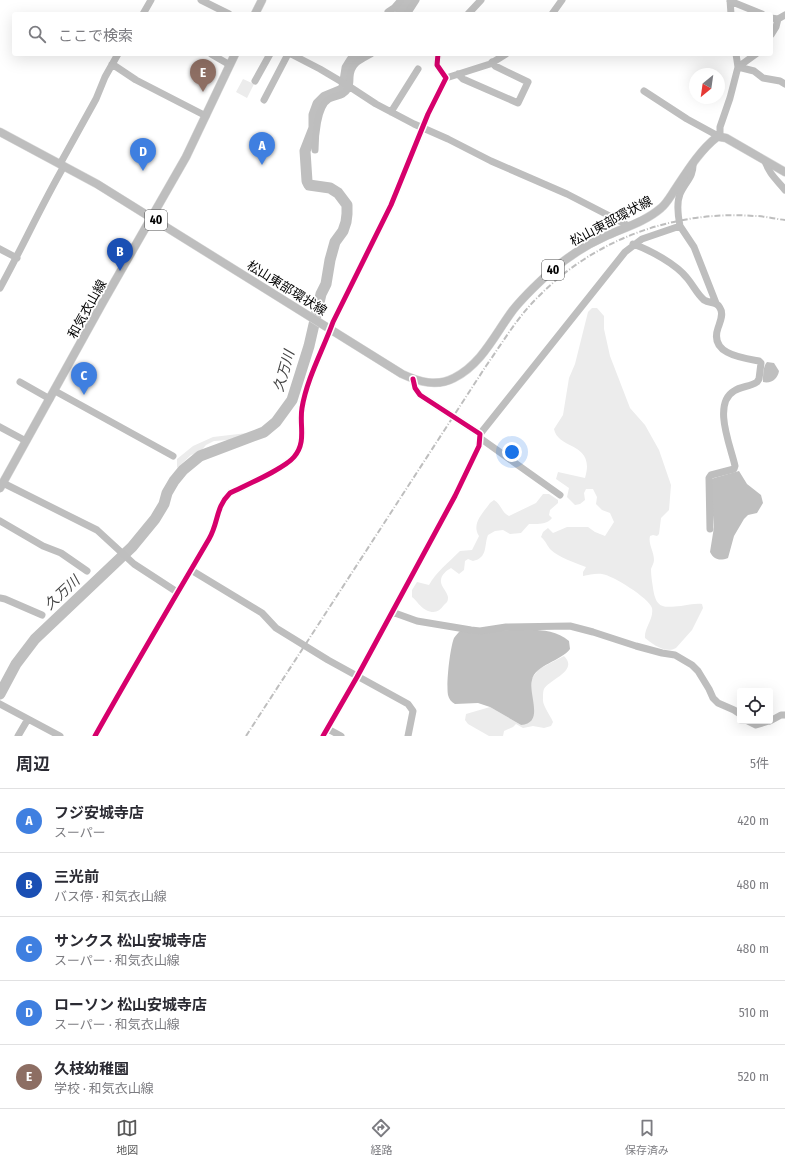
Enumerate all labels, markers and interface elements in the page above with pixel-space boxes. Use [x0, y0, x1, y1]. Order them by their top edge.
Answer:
search box [12, 12, 773, 56]
icon: search [26, 23, 48, 45]
text: ここで検索 [58, 27, 133, 45]
pin: E [190, 59, 216, 92]
north arrow [689, 68, 725, 104]
pin: A [249, 132, 275, 165]
pin: D [130, 138, 156, 171]
street label: 松山東部環状線 [567, 193, 655, 249]
road number: 40 [145, 210, 167, 230]
pin: B [107, 238, 133, 271]
street label: 松山東部環状線 [244, 258, 330, 318]
road number: 40 [542, 260, 564, 280]
street label: 和気衣山線 [65, 277, 109, 341]
water label: 久万川 [270, 347, 299, 394]
pin: C [71, 362, 97, 395]
your location [502, 442, 522, 462]
water label: 久万川 [41, 571, 85, 614]
map controls [737, 688, 773, 724]
button: locate [737, 688, 773, 724]
text: 周辺 [16, 754, 50, 775]
text: 5件 [750, 756, 769, 771]
text: フジ安城寺店 [54, 804, 144, 822]
text: A [25, 813, 33, 828]
text: 420 m [737, 813, 769, 828]
text: スーパー [54, 825, 106, 840]
text: 三光前 [54, 868, 99, 886]
text: B [25, 877, 33, 892]
text: 480 m [736, 877, 769, 892]
text: バス停 · 和気衣山線 [54, 889, 167, 904]
text: サンクス 松山安城寺店 [54, 932, 207, 950]
text: C [26, 941, 32, 956]
text: 480 m [736, 941, 769, 956]
text: スーパー · 和気衣山線 [54, 953, 180, 968]
text: ローソン 松山安城寺店 [54, 996, 207, 1014]
text: D [25, 1005, 33, 1020]
text: 510 m [739, 1005, 769, 1020]
text: スーパー · 和気衣山線 [54, 1017, 180, 1032]
text: 久枝幼稚園 [54, 1060, 129, 1078]
text: E [26, 1069, 32, 1084]
text: 520 m [738, 1069, 769, 1084]
text: 学校 · 和気衣山線 [54, 1081, 154, 1096]
tab: 地図 [116, 1117, 138, 1157]
tab: 経路 [370, 1117, 392, 1157]
tab: 保存済み [625, 1117, 669, 1157]

